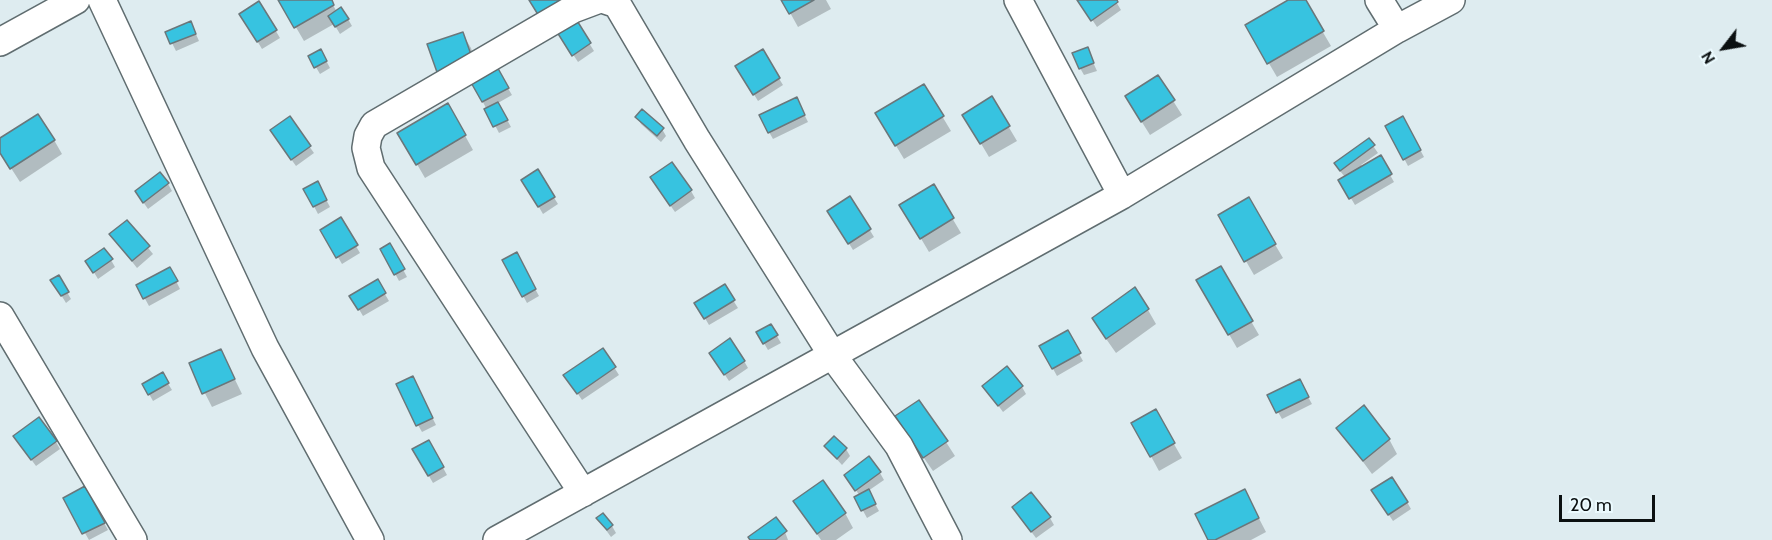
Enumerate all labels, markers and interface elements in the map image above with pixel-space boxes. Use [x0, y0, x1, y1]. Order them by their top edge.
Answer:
north arrow [1694, 18, 1754, 78]
text: N [1697, 48, 1719, 67]
scale bar [1562, 483, 1658, 521]
text: 20 m [1570, 494, 1612, 516]

